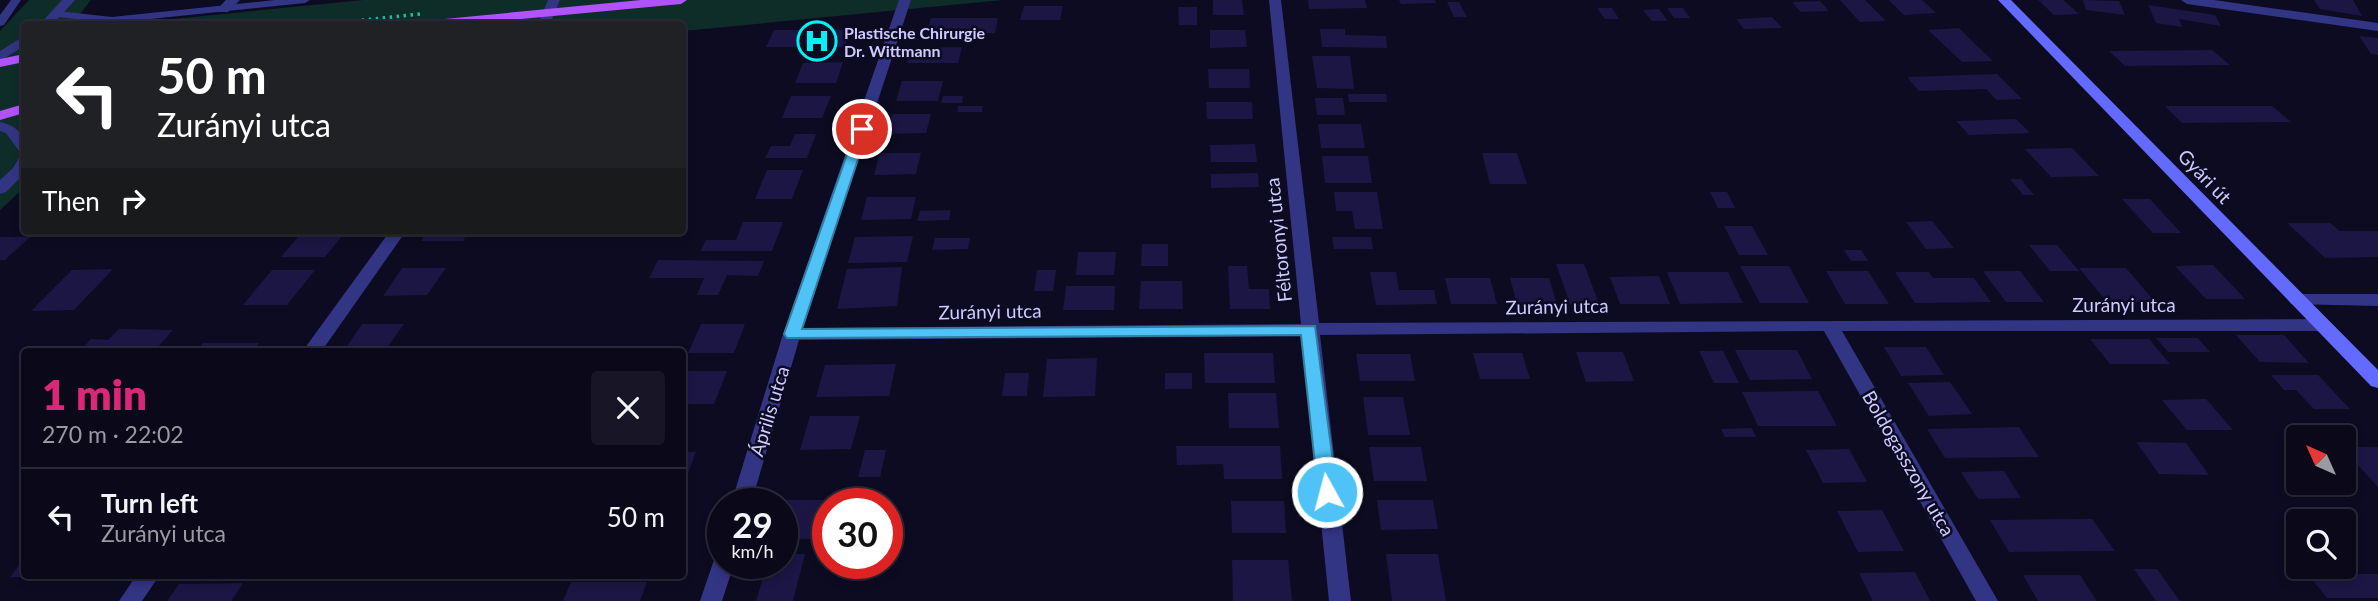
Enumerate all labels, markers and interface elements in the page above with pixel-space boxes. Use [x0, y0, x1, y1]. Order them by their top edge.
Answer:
hospital icon: Plastische Chirurgie Dr. Wittmann [796, 20, 838, 62]
place label: Plastische Chirurgie Dr. Wittmann [844, 23, 986, 60]
text: 50 m [157, 46, 267, 104]
icon: left [42, 49, 133, 140]
pin [832, 99, 892, 159]
text: Zurányi utca [157, 105, 331, 144]
icon: arrive [843, 110, 881, 148]
street label: Gyári út [2174, 144, 2236, 208]
street label: Féltoronyi utca [1260, 177, 1296, 303]
icon: right [114, 182, 152, 220]
text: Then [42, 185, 100, 217]
street label: Zurányi utca [2072, 293, 2176, 316]
street label: Zurányi utca [1505, 294, 1609, 318]
street label: Zurányi utca [938, 299, 1042, 323]
street label: Április utca [744, 363, 794, 459]
text: 1 min [42, 369, 147, 419]
button: close [591, 371, 665, 445]
street label: Boldogasszony utca [1858, 386, 1960, 540]
text: 270 m · 22:02 [42, 420, 184, 448]
north arrow [2286, 425, 2356, 495]
map controls [2286, 425, 2356, 579]
position arrow [1290, 455, 1364, 529]
text: Turn left [101, 487, 198, 519]
speed limit sign: 30 [812, 488, 903, 579]
icon: left [42, 498, 80, 536]
text: 50 m [607, 501, 665, 533]
text: 29 [732, 503, 773, 545]
button: search [2286, 509, 2356, 579]
text: Zurányi utca [101, 519, 226, 547]
text: km/h [731, 540, 774, 562]

